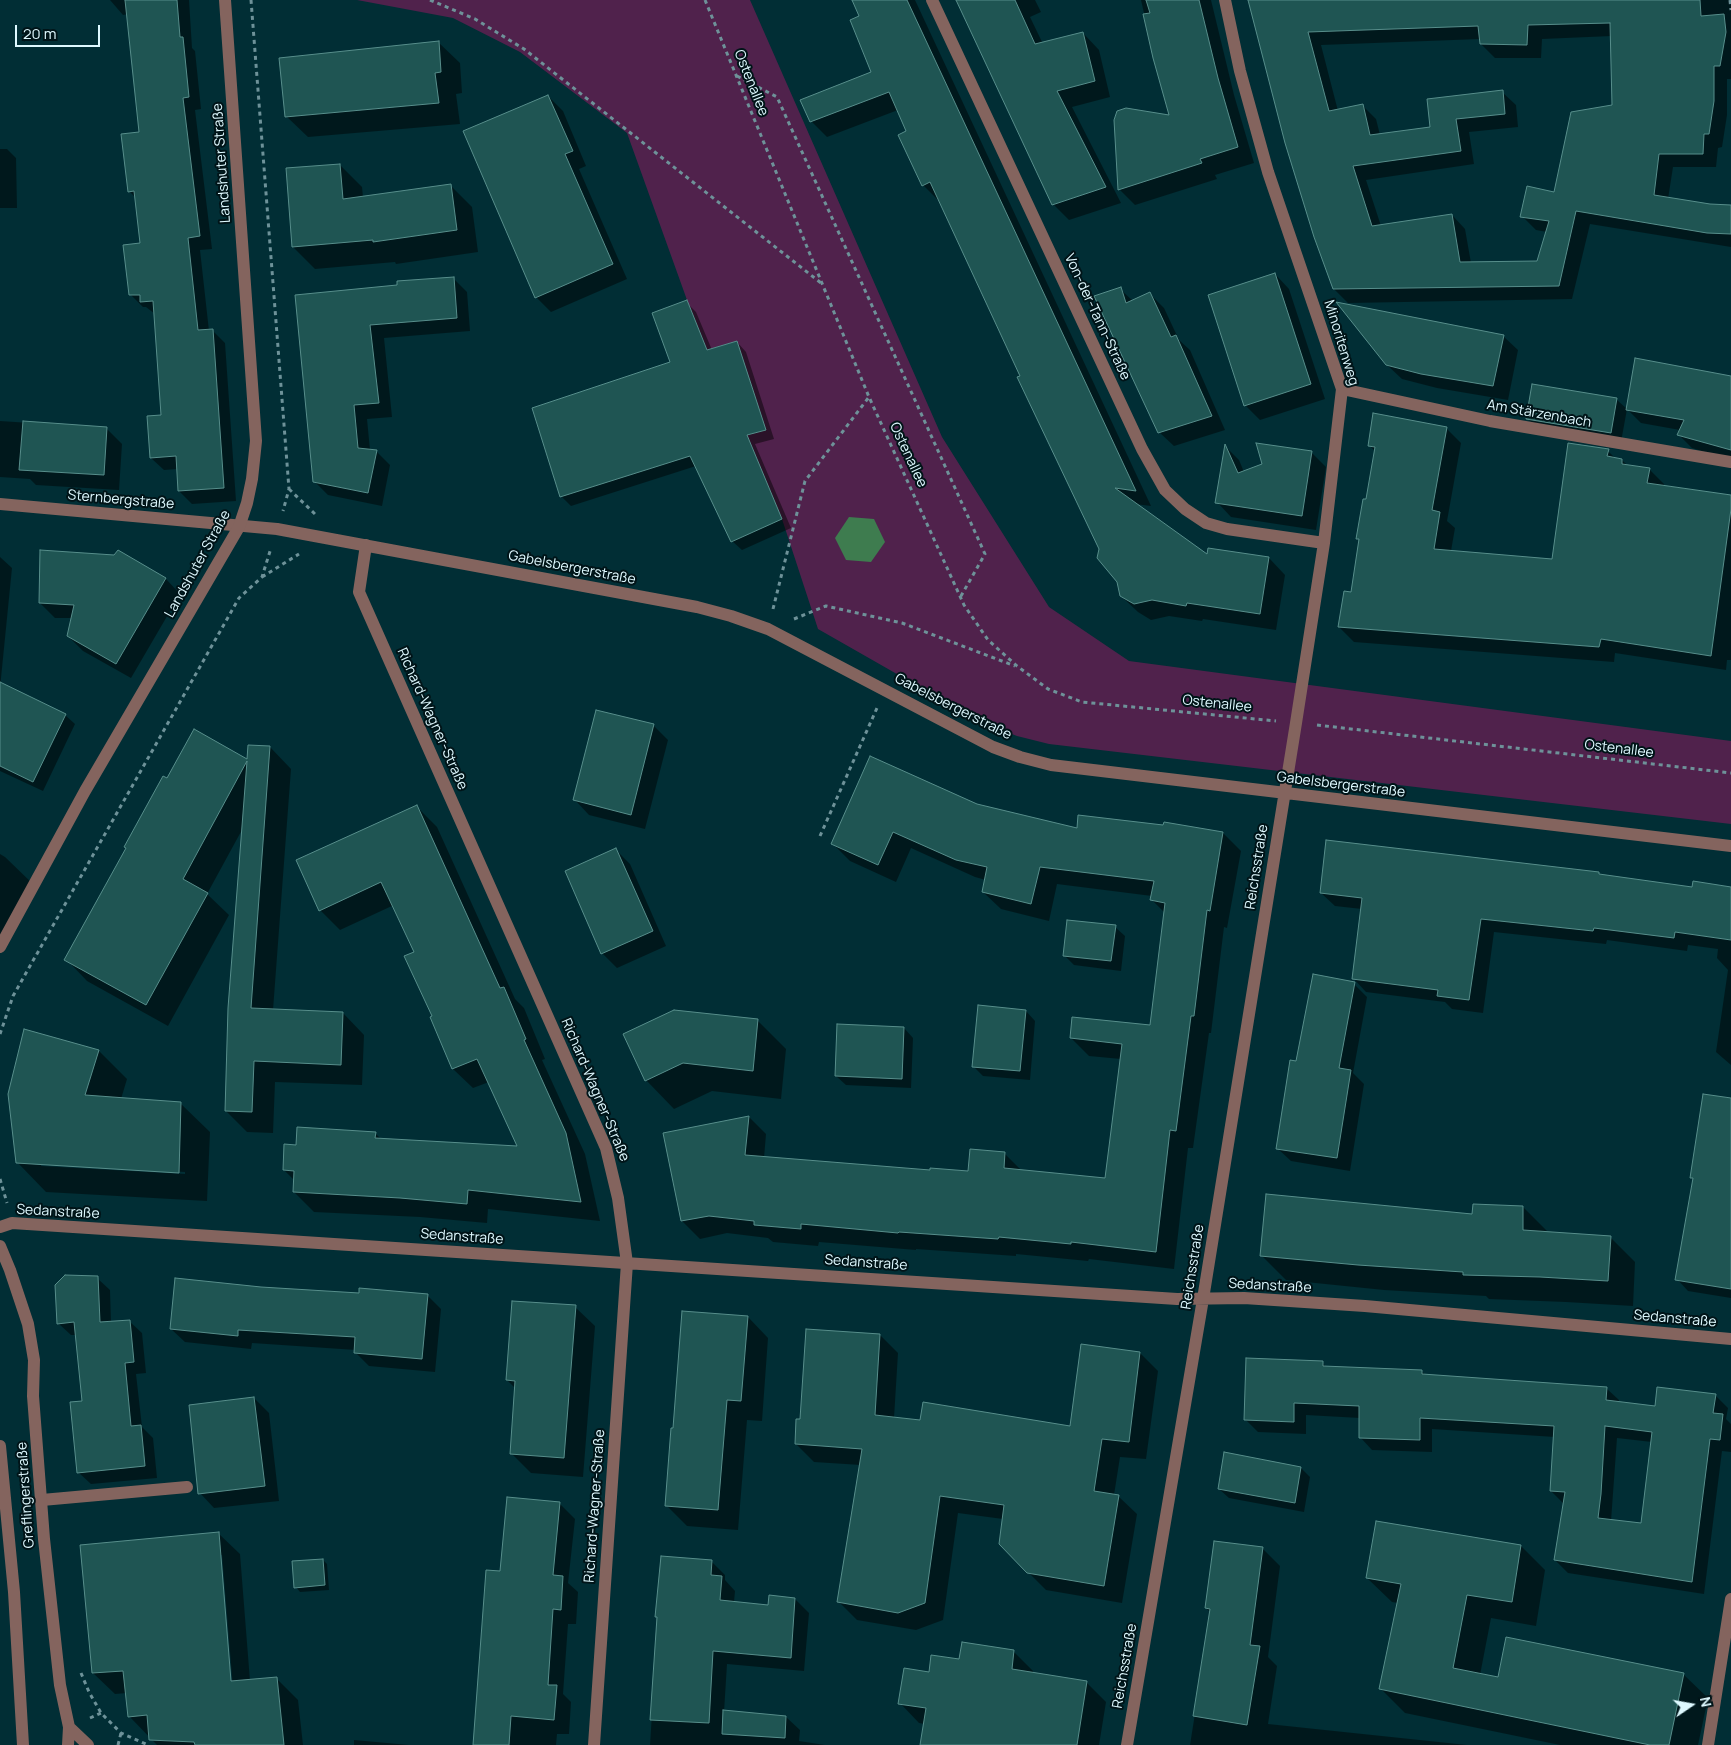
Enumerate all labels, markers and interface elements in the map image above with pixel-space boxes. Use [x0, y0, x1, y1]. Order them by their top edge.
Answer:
scale bar [18, 15, 102, 47]
text: 20 m [23, 23, 56, 44]
street label: Ostenallee [730, 48, 772, 118]
street label: Landshuter Straße [209, 102, 235, 224]
street label: Von-der-Tann-Straße [1060, 251, 1134, 383]
street label: Minoritenweg [1320, 298, 1362, 388]
street label: Am Stärzenbach [1485, 397, 1593, 431]
street label: Ostenallee [886, 420, 930, 490]
street label: Sternbergstraße [67, 487, 175, 513]
street label: Landshuter Straße [162, 507, 234, 621]
street label: Gabelsbergerstraße [507, 547, 637, 589]
street label: Richard-Wagner-Straße [393, 645, 471, 793]
street label: Gabelsbergerstraße [892, 670, 1014, 744]
street label: Ostenallee [1181, 692, 1253, 716]
street label: Ostenallee [1583, 736, 1655, 762]
street label: Gabelsbergerstraße [1276, 769, 1406, 801]
street label: Reichsstraße [1242, 823, 1272, 911]
street label: Richard-Wagner-Straße [557, 1016, 633, 1164]
street label: Sedanstraße [16, 1201, 100, 1223]
street label: Reichsstraße [1178, 1223, 1208, 1311]
street label: Sedanstraße [420, 1226, 504, 1248]
street label: Sedanstraße [824, 1252, 908, 1274]
street label: Sedanstraße [1228, 1275, 1312, 1297]
street label: Sedanstraße [1633, 1307, 1717, 1331]
street label: Richard-Wagner-Straße [581, 1429, 609, 1583]
street label: Greflingerstraße [14, 1441, 38, 1549]
street label: Reichsstraße [1109, 1622, 1141, 1710]
north arrow [1666, 1680, 1716, 1730]
text: N [1696, 1695, 1716, 1709]

